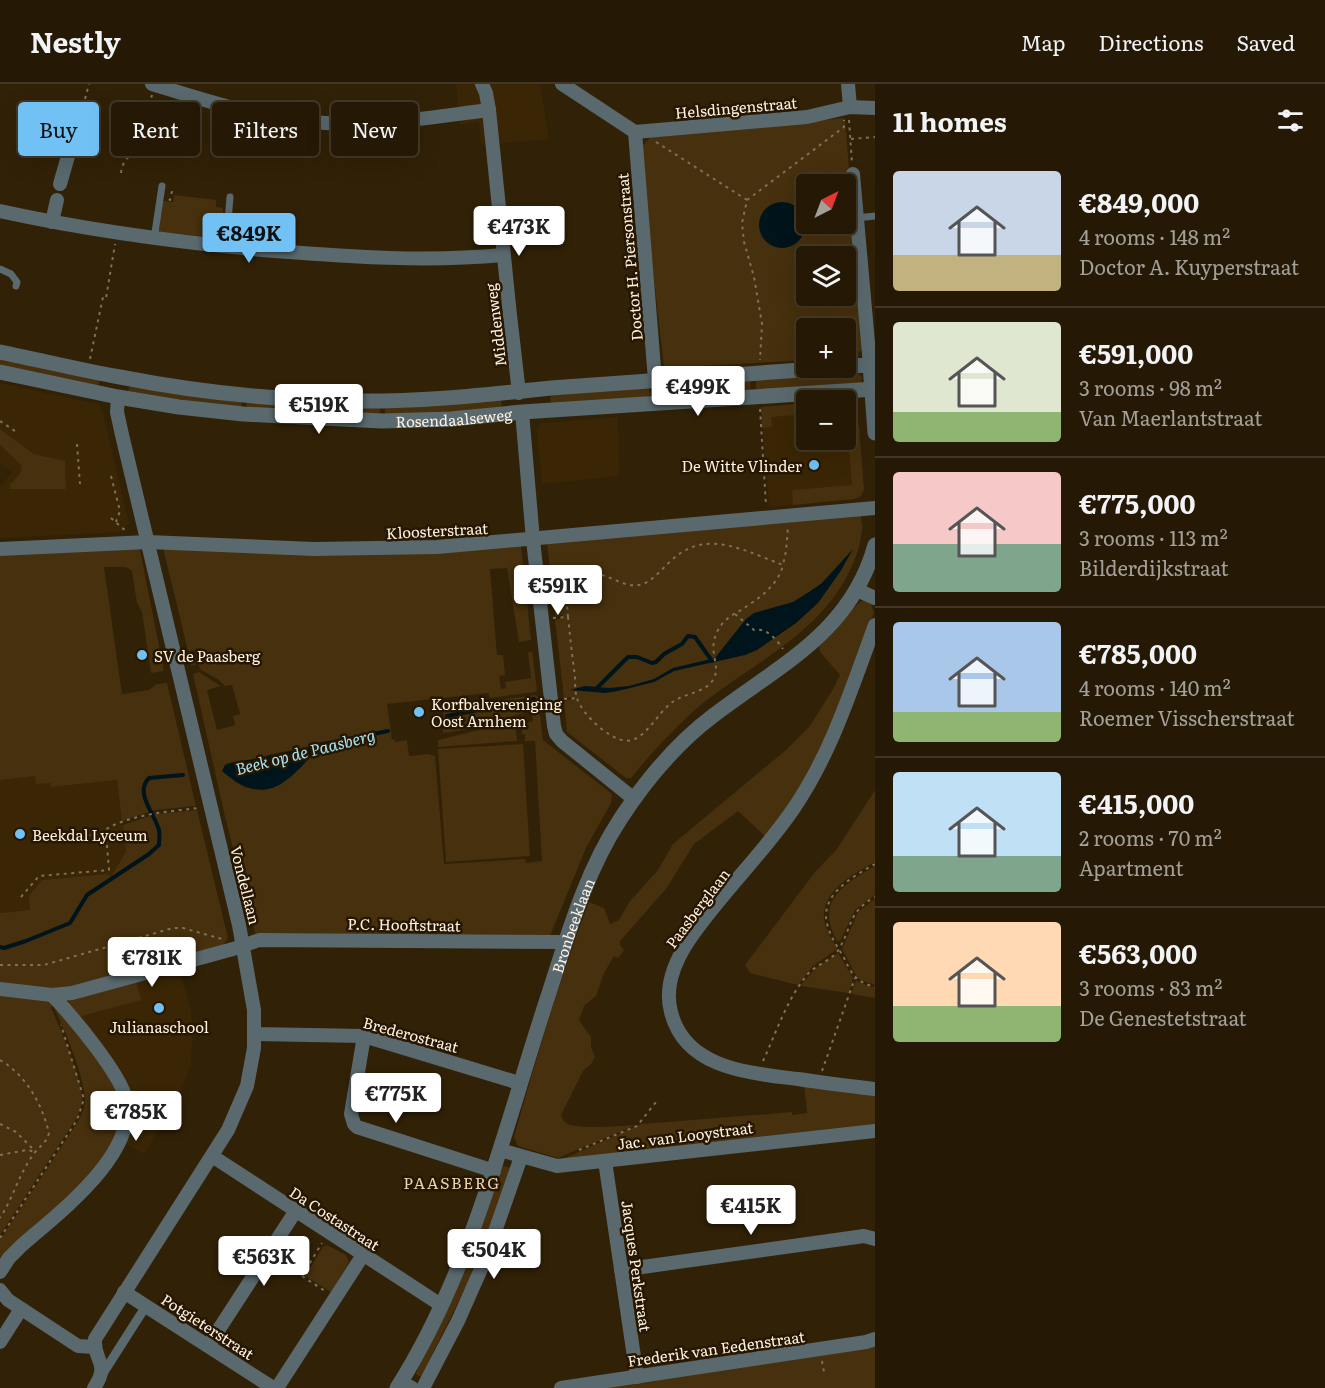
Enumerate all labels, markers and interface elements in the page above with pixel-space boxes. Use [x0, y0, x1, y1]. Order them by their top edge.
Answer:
text: Nestly [30, 20, 121, 62]
text: Map [1021, 26, 1066, 57]
text: Directions [1099, 26, 1204, 57]
text: Saved [1237, 26, 1295, 57]
street label: Helsdingenstraat [674, 90, 798, 124]
text: 11 homes [893, 101, 1007, 140]
chip: Buy [18, 102, 99, 156]
chip: Rent [111, 102, 200, 156]
chip: Filters [212, 102, 319, 156]
chip: New [331, 102, 418, 156]
icon: filters [1274, 104, 1307, 137]
street label: Doctor H. Piersonstraat [610, 172, 648, 342]
north arrow [796, 174, 856, 234]
map controls [796, 174, 856, 450]
text: €849,000 [1079, 182, 1199, 221]
icon: home [941, 195, 1013, 267]
pin: €473K [477, 206, 561, 257]
text: €473K [488, 210, 550, 240]
pin: €849K [207, 213, 291, 264]
text: €849K [217, 217, 281, 247]
text: 4 rooms · 148 m² [1079, 221, 1230, 251]
button: layers [796, 246, 856, 306]
text: Doctor A. Kuyperstraat [1079, 251, 1299, 281]
street label: Middenweg [478, 281, 512, 368]
button: + [796, 318, 856, 378]
text: €591,000 [1079, 333, 1193, 372]
icon: home [941, 346, 1013, 418]
pin: €499K [656, 366, 740, 417]
text: €499K [666, 370, 730, 400]
text: 3 rooms · 98 m² [1079, 372, 1222, 402]
pin: €519K [277, 384, 361, 435]
text: €519K [289, 388, 349, 418]
button: − [796, 390, 856, 450]
street label: Rosendaalseweg [395, 401, 514, 432]
text: Van Maerlantstraat [1079, 402, 1262, 432]
place label: De Witte Vlinder [682, 454, 802, 477]
marker: De Witte Vlinder [807, 458, 821, 472]
text: €775,000 [1079, 483, 1196, 522]
icon: home [941, 496, 1013, 568]
street label: Kloosterstraat [385, 516, 489, 544]
text: 3 rooms · 113 m² [1079, 522, 1228, 552]
text: Bilderdijkstraat [1079, 552, 1229, 582]
pin: €591K [516, 565, 600, 616]
text: €591K [528, 569, 588, 599]
text: €785,000 [1079, 633, 1197, 672]
place label: SV de Paasberg [154, 644, 261, 667]
icon: home [941, 646, 1013, 718]
marker: SV de Paasberg [135, 648, 149, 662]
text: 4 rooms · 140 m² [1079, 672, 1231, 702]
place label: Korfbalvereniging Oost Arnhem [431, 692, 563, 732]
text: Roemer Visscherstraat [1079, 702, 1295, 732]
marker: Korfbalvereniging Oost Arnhem [412, 705, 426, 719]
water label: Beek op de Paasberg [233, 722, 377, 780]
text: €415,000 [1079, 783, 1194, 822]
icon: home [941, 796, 1013, 868]
text: 2 rooms · 70 m² [1079, 822, 1222, 852]
place label: Beekdal Lyceum [32, 823, 148, 846]
marker: Beekdal Lyceum [13, 827, 27, 841]
street label: Vondellaan [225, 843, 267, 927]
text: Apartment [1079, 852, 1184, 882]
street label: Paasberglaan [659, 863, 735, 953]
street label: Bronbeeklaan [545, 874, 600, 976]
street label: P.C. Hooftstraat [347, 912, 461, 936]
text: €563,000 [1079, 933, 1197, 972]
pin: €781K [110, 937, 194, 988]
text: €781K [122, 941, 182, 971]
icon: home [941, 946, 1013, 1018]
text: 3 rooms · 83 m² [1079, 972, 1222, 1002]
marker: Julianaschool [152, 1001, 166, 1015]
text: De Genestetstraat [1079, 1002, 1247, 1032]
street label: Brederostraat [361, 1010, 461, 1058]
place label: Julianaschool [109, 1015, 209, 1038]
pin: €775K [354, 1073, 438, 1124]
text: €775K [365, 1077, 427, 1107]
pin: €785K [94, 1091, 178, 1142]
text: €785K [104, 1095, 168, 1125]
street label: Jac. van Looystraat [616, 1115, 754, 1155]
district label: PAASBERG [403, 1170, 501, 1194]
street label: Da Costastraat [285, 1180, 385, 1256]
pin: €415K [709, 1185, 793, 1236]
text: €415K [721, 1189, 781, 1219]
street label: Jacques Perkstraat [616, 1199, 658, 1333]
pin: €504K [452, 1229, 536, 1280]
text: €504K [462, 1233, 526, 1263]
pin: €563K [222, 1236, 306, 1287]
text: €563K [232, 1240, 296, 1270]
street label: Potgieterstraat [157, 1287, 259, 1365]
street label: Frederik van Eedenstraat [626, 1324, 806, 1372]

